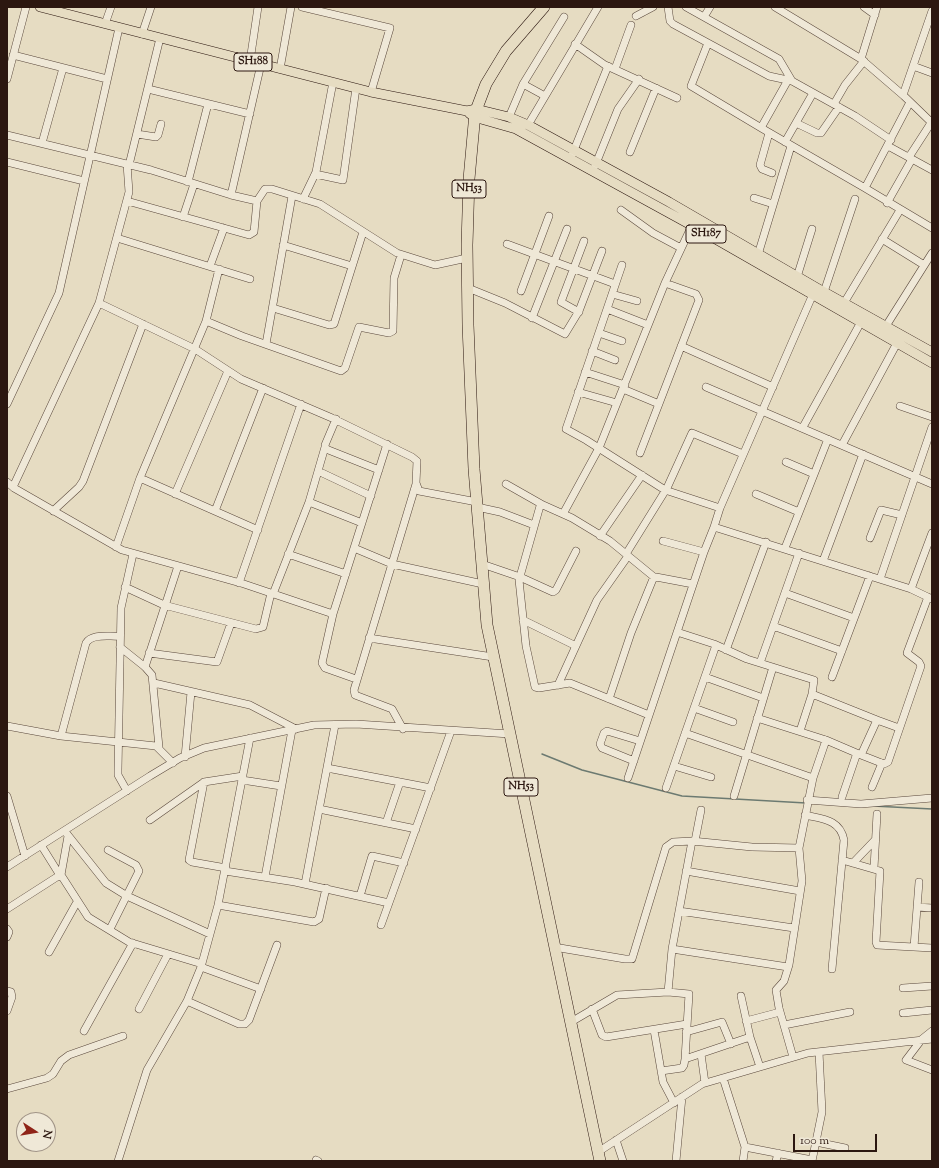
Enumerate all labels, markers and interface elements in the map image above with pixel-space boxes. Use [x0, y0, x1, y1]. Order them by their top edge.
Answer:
road number: SH188 [234, 53, 272, 71]
road number: NH53 [452, 180, 486, 198]
road number: SH187 [686, 225, 726, 243]
road number: NH53 [504, 778, 538, 796]
north arrow [16, 1112, 56, 1152]
scale bar [795, 1126, 879, 1152]
text: N [38, 1128, 55, 1140]
text: 100 m [800, 1132, 829, 1150]

